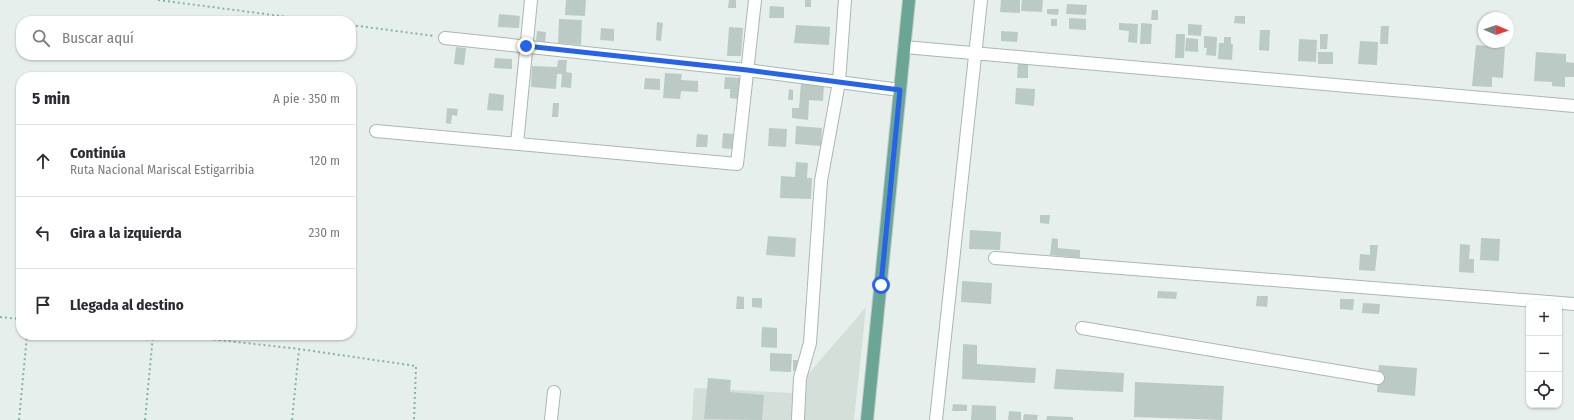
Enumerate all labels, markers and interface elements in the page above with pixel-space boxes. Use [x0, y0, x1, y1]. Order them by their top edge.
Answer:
north arrow [1478, 12, 1514, 48]
search box [16, 16, 356, 60]
icon: search [30, 27, 52, 49]
text: Buscar aquí [62, 29, 134, 47]
route end [517, 37, 535, 55]
text: 5 min [32, 88, 70, 109]
text: A pie · 350 m [273, 91, 340, 106]
text: Continúa [70, 144, 126, 162]
icon: ahead [32, 150, 54, 172]
text: 120 m [309, 153, 340, 168]
text: Ruta Nacional Mariscal Estigarribia [70, 162, 254, 177]
icon: left [32, 222, 54, 244]
text: Gira a la izquierda [70, 224, 182, 242]
text: 230 m [309, 225, 340, 240]
route start [872, 276, 890, 294]
icon: arrive [32, 294, 54, 316]
text: Llegada al destino [70, 296, 184, 314]
map controls [1526, 300, 1562, 408]
button: + [1526, 300, 1562, 336]
button: − [1526, 336, 1562, 372]
button: locate [1526, 372, 1562, 408]

